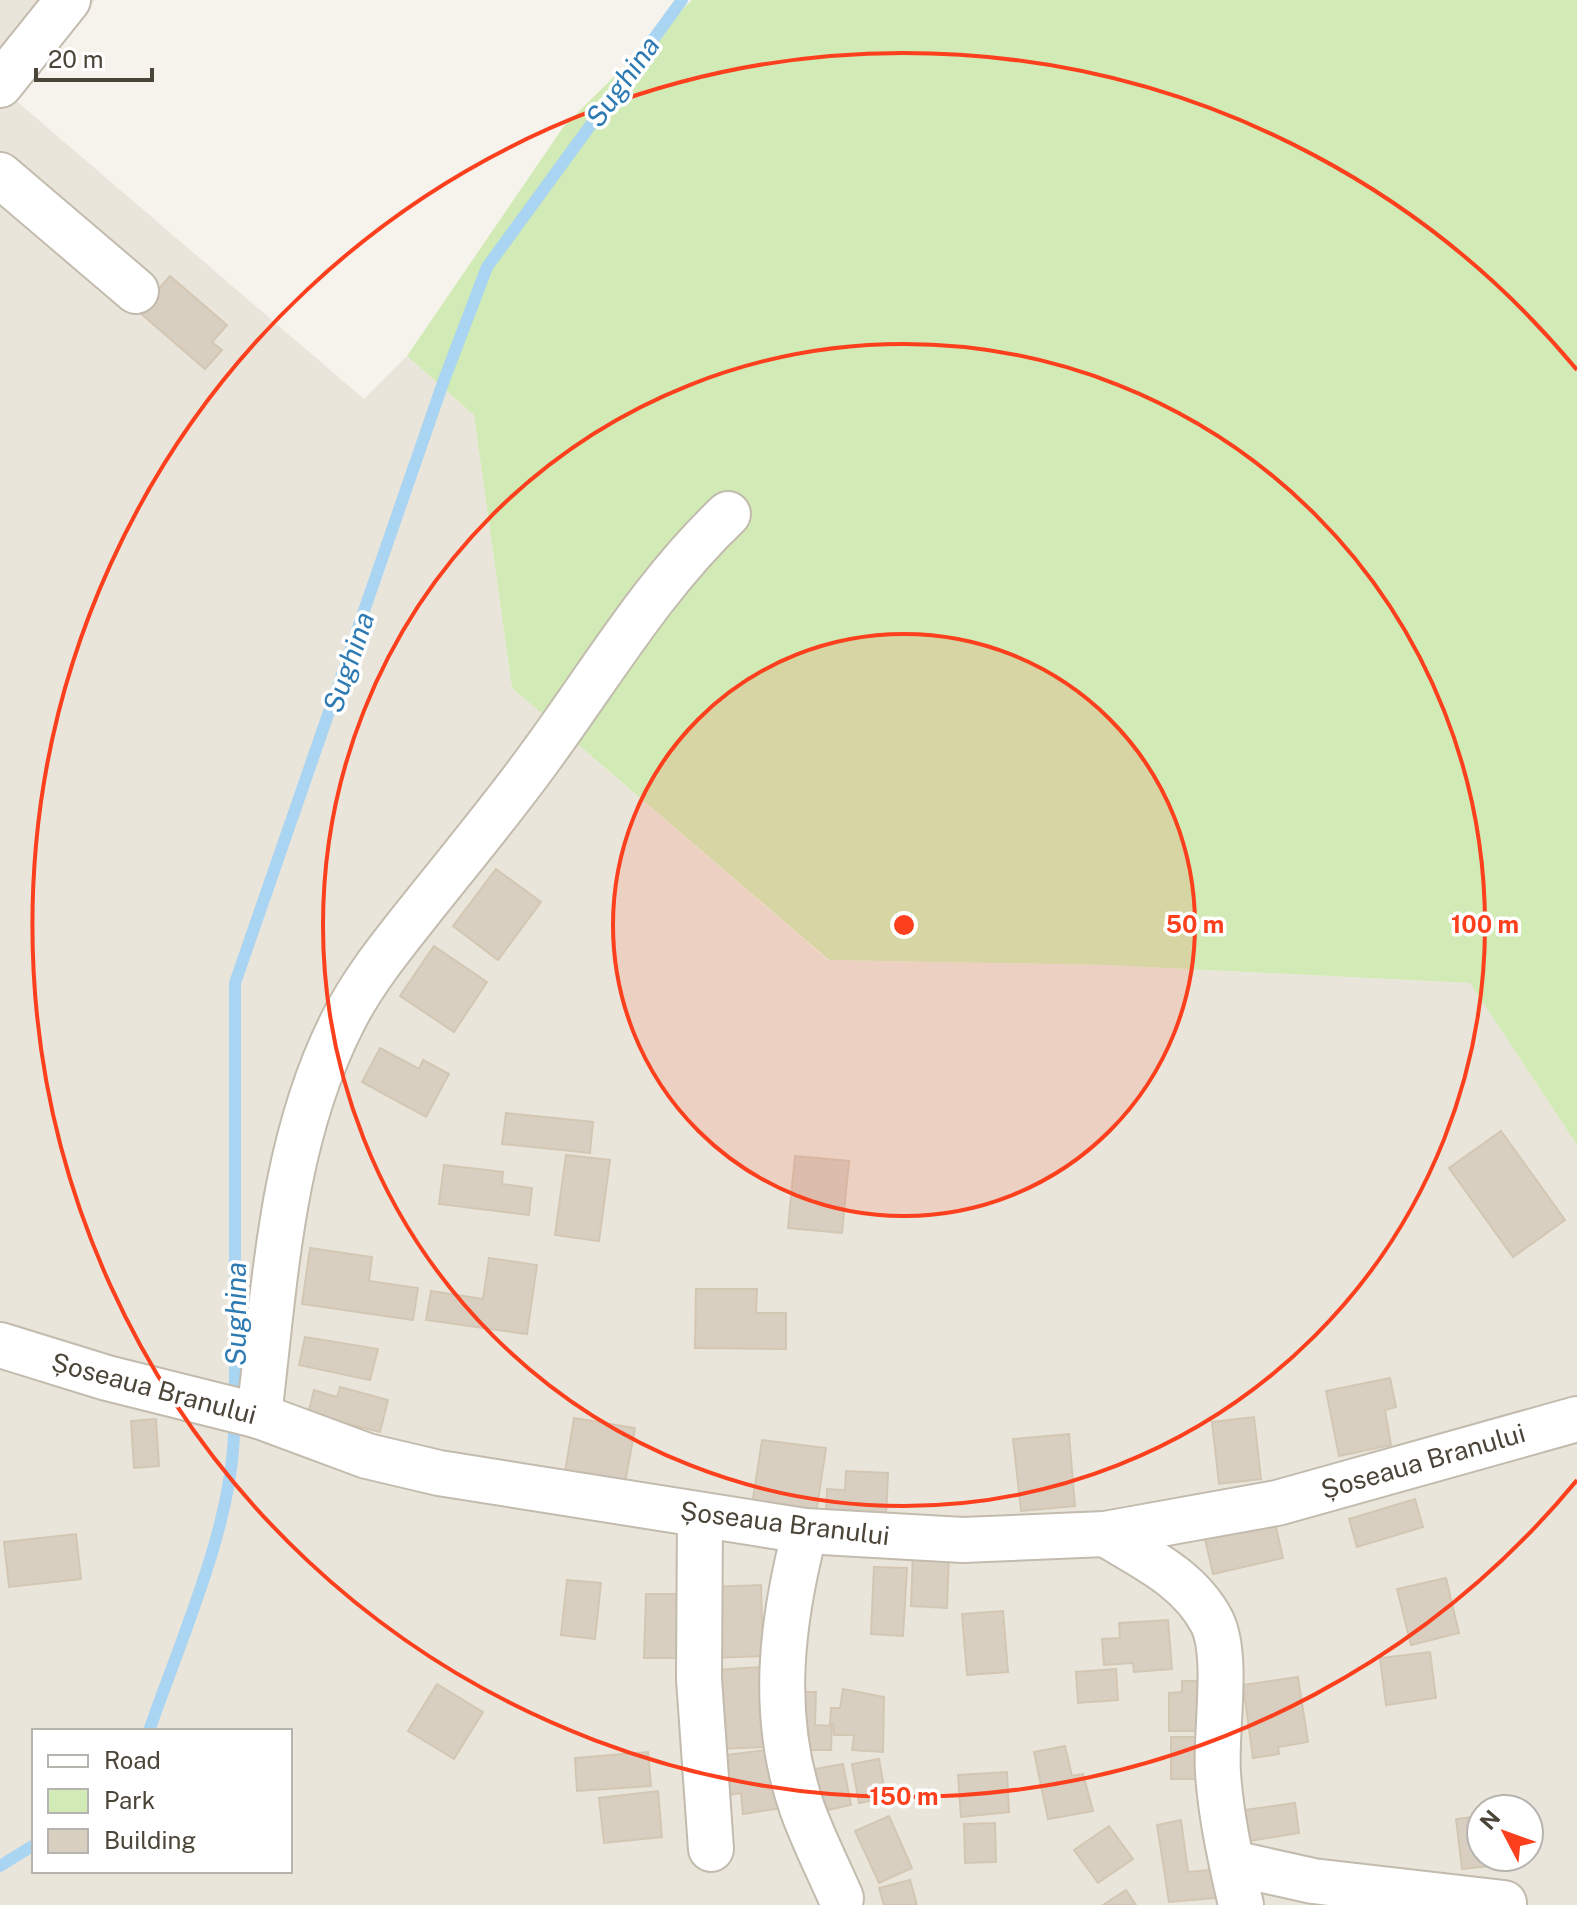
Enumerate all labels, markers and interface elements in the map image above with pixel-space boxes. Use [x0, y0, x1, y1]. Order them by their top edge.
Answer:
water label: Sughina [578, 29, 666, 133]
scale bar [36, 32, 152, 82]
text: 20 m [48, 45, 104, 73]
water label: Sughina [315, 607, 381, 717]
text: 50 m [1166, 910, 1224, 938]
text: 100 m [1451, 910, 1519, 938]
centre of rings [890, 911, 918, 939]
water label: Sughina [219, 1262, 252, 1366]
street label: Șoseaua Branului [48, 1346, 260, 1430]
street label: Șoseaua Branului [1317, 1417, 1529, 1505]
street label: Șoseaua Branului [678, 1495, 892, 1551]
legend [32, 1729, 292, 1873]
text: Road [104, 1746, 161, 1774]
text: 150 m [870, 1782, 938, 1810]
text: Park [104, 1786, 155, 1814]
north arrow [1465, 1793, 1545, 1873]
text: N [1474, 1805, 1505, 1835]
text: Building [104, 1826, 196, 1854]

